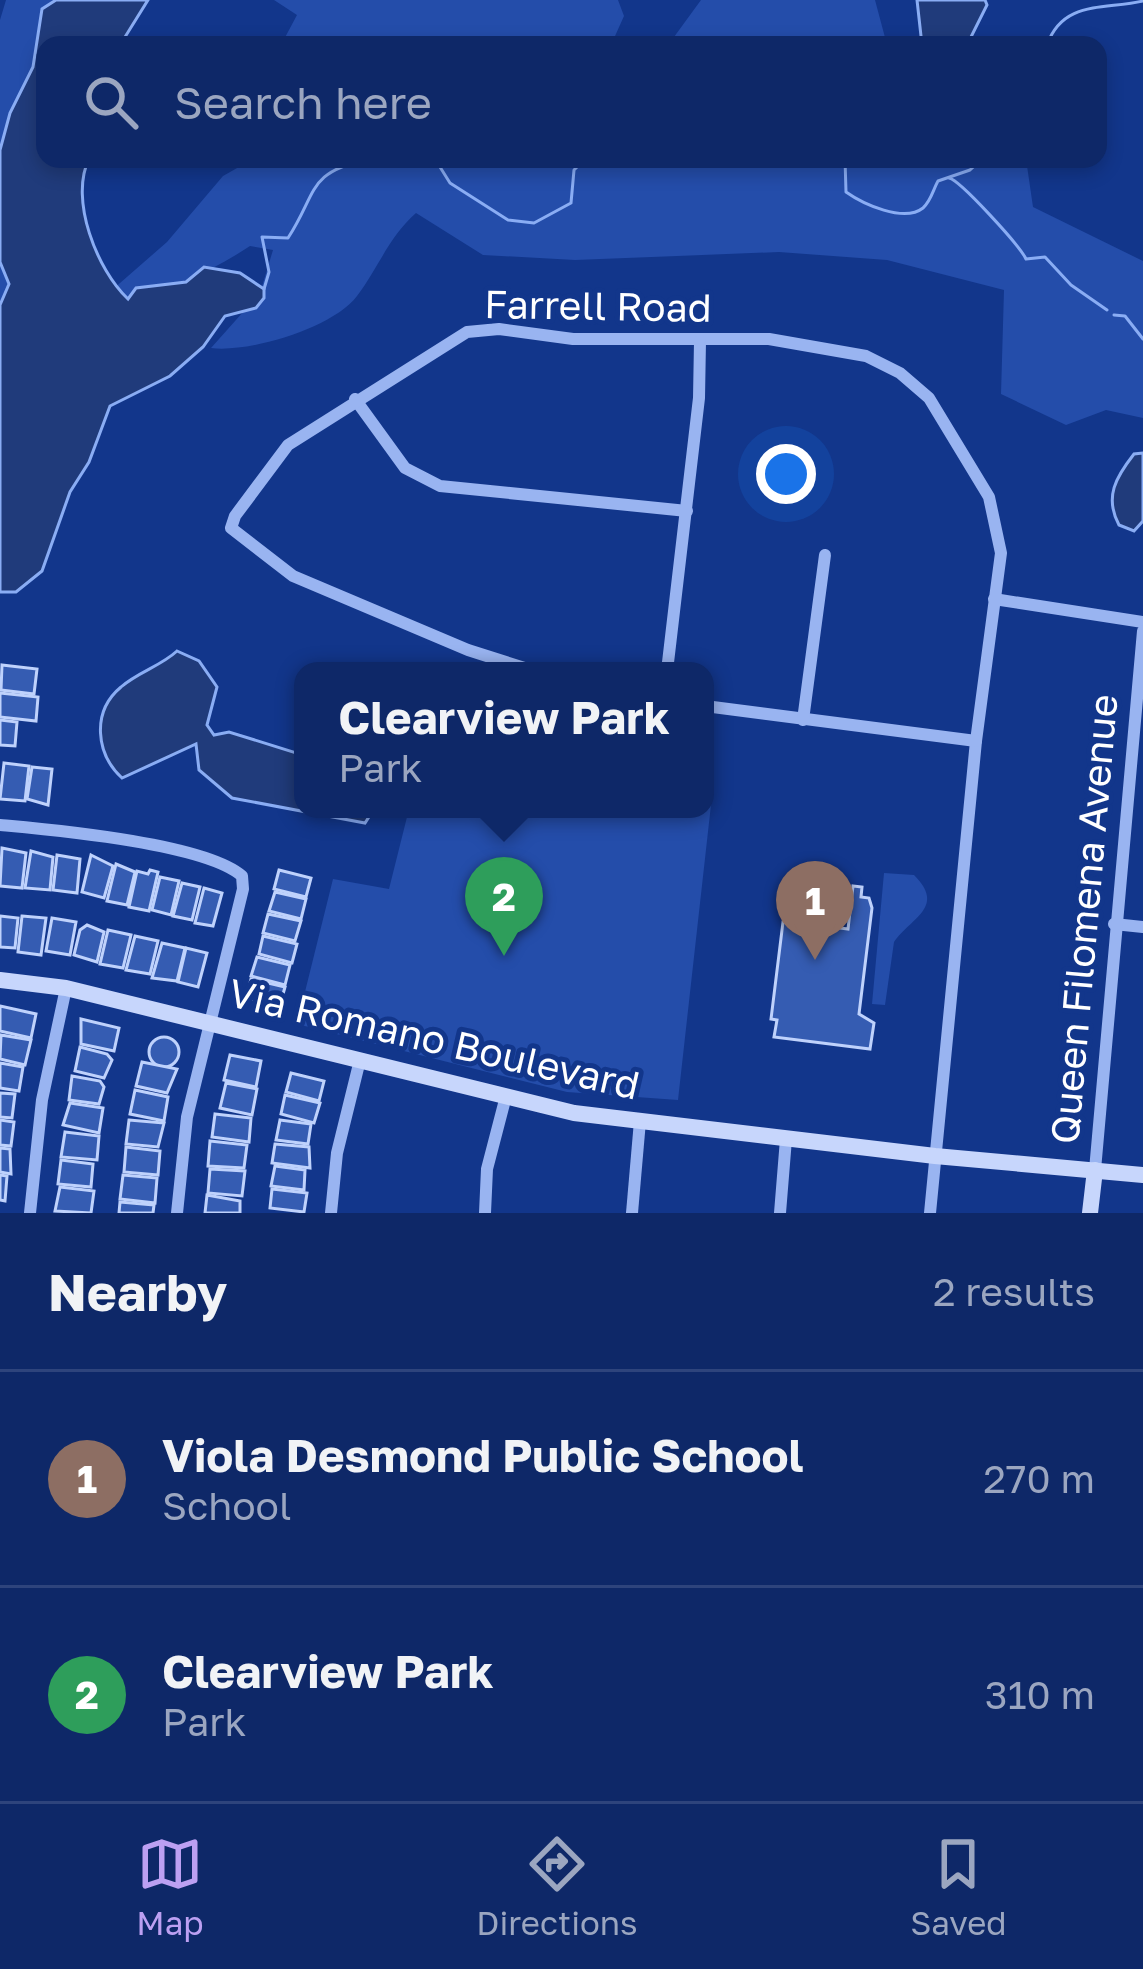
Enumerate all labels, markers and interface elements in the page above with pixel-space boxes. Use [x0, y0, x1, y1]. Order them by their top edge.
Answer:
search box [36, 36, 1107, 168]
icon: search [78, 69, 144, 135]
text: Search here [174, 75, 432, 129]
street label: Farrell Road [484, 280, 712, 331]
your location [756, 444, 816, 504]
popup [294, 662, 714, 818]
text: Clearview Park [338, 690, 670, 744]
street label: Queen Filomena Avenue [1040, 692, 1127, 1146]
text: Park [338, 744, 423, 791]
pin: 2 [465, 857, 543, 956]
pin: 1 [776, 861, 854, 960]
street label: Via Romano Boulevard [224, 968, 644, 1109]
text: Nearby [48, 1261, 227, 1322]
text: 2 results [933, 1268, 1095, 1315]
text: Viola Desmond Public School [162, 1428, 804, 1482]
text: 1 [77, 1455, 97, 1502]
text: 270 m [983, 1455, 1095, 1502]
text: School [162, 1482, 291, 1529]
text: Clearview Park [162, 1644, 494, 1698]
text: 2 [75, 1671, 99, 1718]
text: 310 m [985, 1671, 1095, 1718]
text: Park [162, 1698, 246, 1745]
tab: Map [136, 1831, 204, 1942]
tab: Directions [476, 1831, 638, 1942]
tab: Saved [910, 1831, 1007, 1942]

